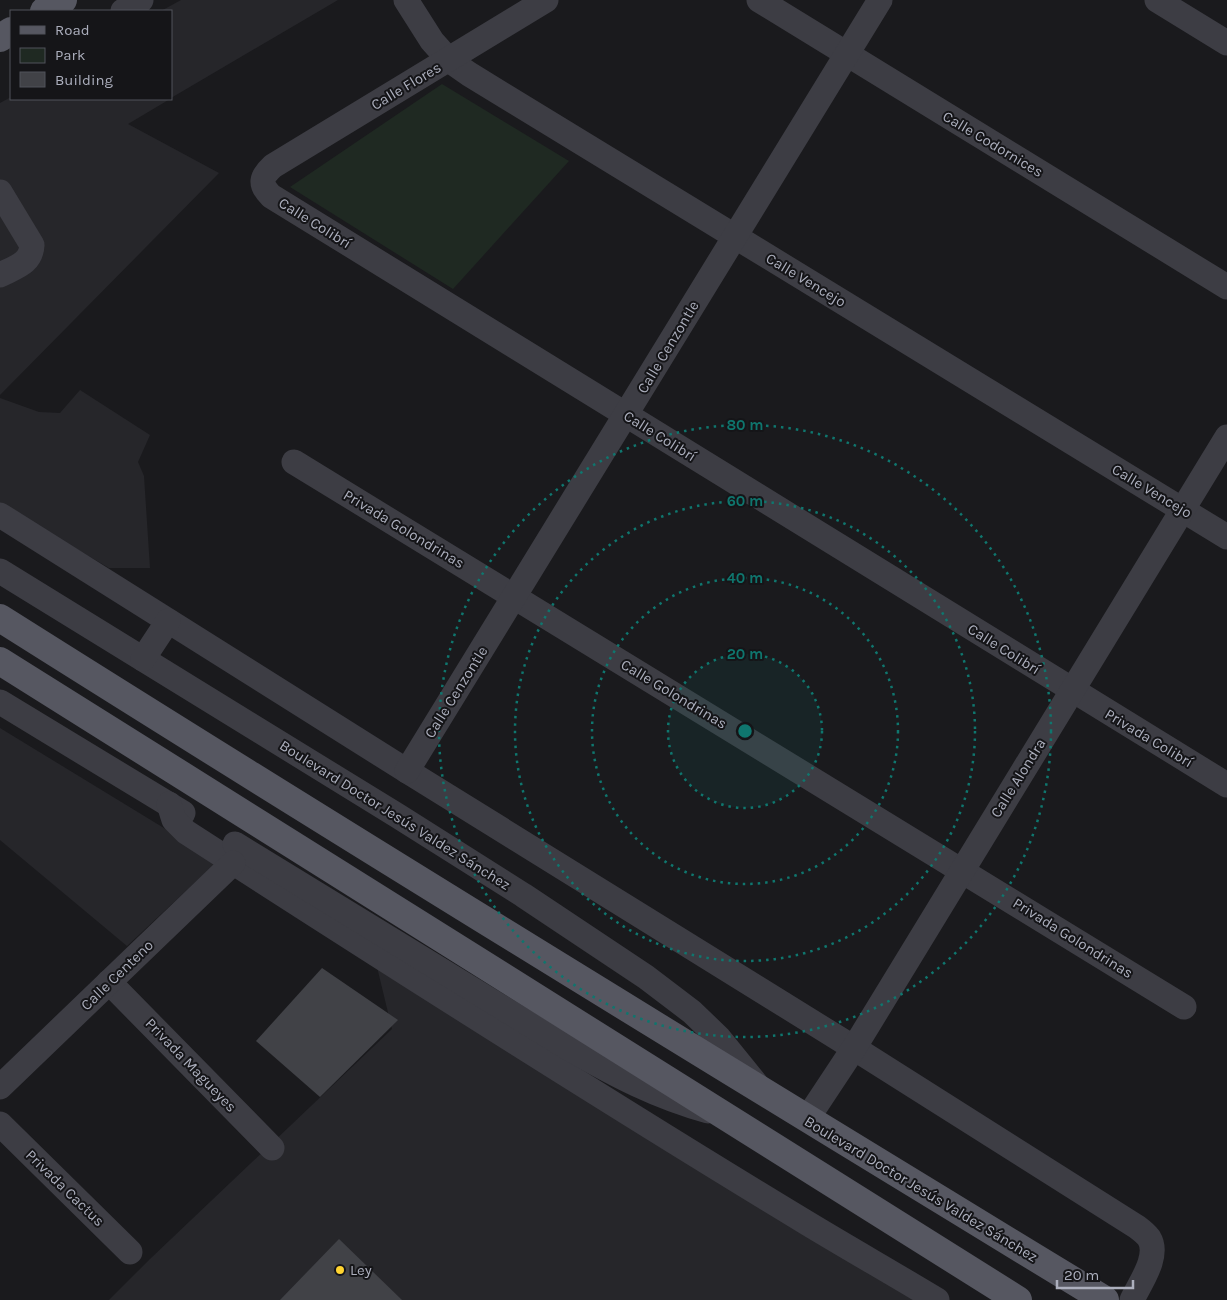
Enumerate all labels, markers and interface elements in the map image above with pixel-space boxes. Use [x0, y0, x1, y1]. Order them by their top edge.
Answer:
legend [10, 10, 172, 100]
text: Road [55, 21, 90, 39]
text: Park [55, 46, 85, 64]
street label: Calle Flores [368, 58, 444, 114]
text: Building [55, 71, 113, 89]
street label: Calle Codornices [940, 107, 1046, 181]
street label: Calle Colibrí [275, 194, 355, 253]
street label: Calle Vencejo [763, 249, 849, 311]
street label: Calle Cenzontle [633, 297, 703, 397]
street label: Calle Colibrí [620, 407, 700, 466]
text: 80 m [726, 416, 764, 434]
street label: Calle Vencejo [1109, 460, 1195, 522]
street label: Privada Golondrinas [340, 486, 468, 572]
text: 60 m [727, 492, 763, 510]
text: 40 m [727, 569, 763, 587]
street label: Calle Colibrí [964, 620, 1044, 679]
street label: Calle Cenzontle [421, 643, 491, 741]
text: 20 m [727, 645, 763, 663]
street label: Calle Golondrinas [618, 655, 730, 733]
street label: Privada Colibrí [1102, 705, 1197, 772]
centre of rings [736, 722, 754, 740]
street label: Calle Alondra [987, 735, 1049, 821]
street label: Boulevard Doctor Jesús Valdez Sánchez [276, 736, 514, 894]
street label: Privada Golondrinas [1010, 894, 1136, 982]
street label: Calle Centeno [77, 936, 157, 1014]
street label: Privada Magueyes [142, 1014, 240, 1116]
street label: Boulevard Doctor Jesús Valdez Sánchez [801, 1112, 1041, 1266]
street label: Privada Cactus [22, 1146, 108, 1230]
scale bar [1057, 1258, 1133, 1290]
place label: Ley [350, 1261, 372, 1279]
marker: Ley [334, 1264, 346, 1276]
text: 20 m [1064, 1266, 1099, 1284]

